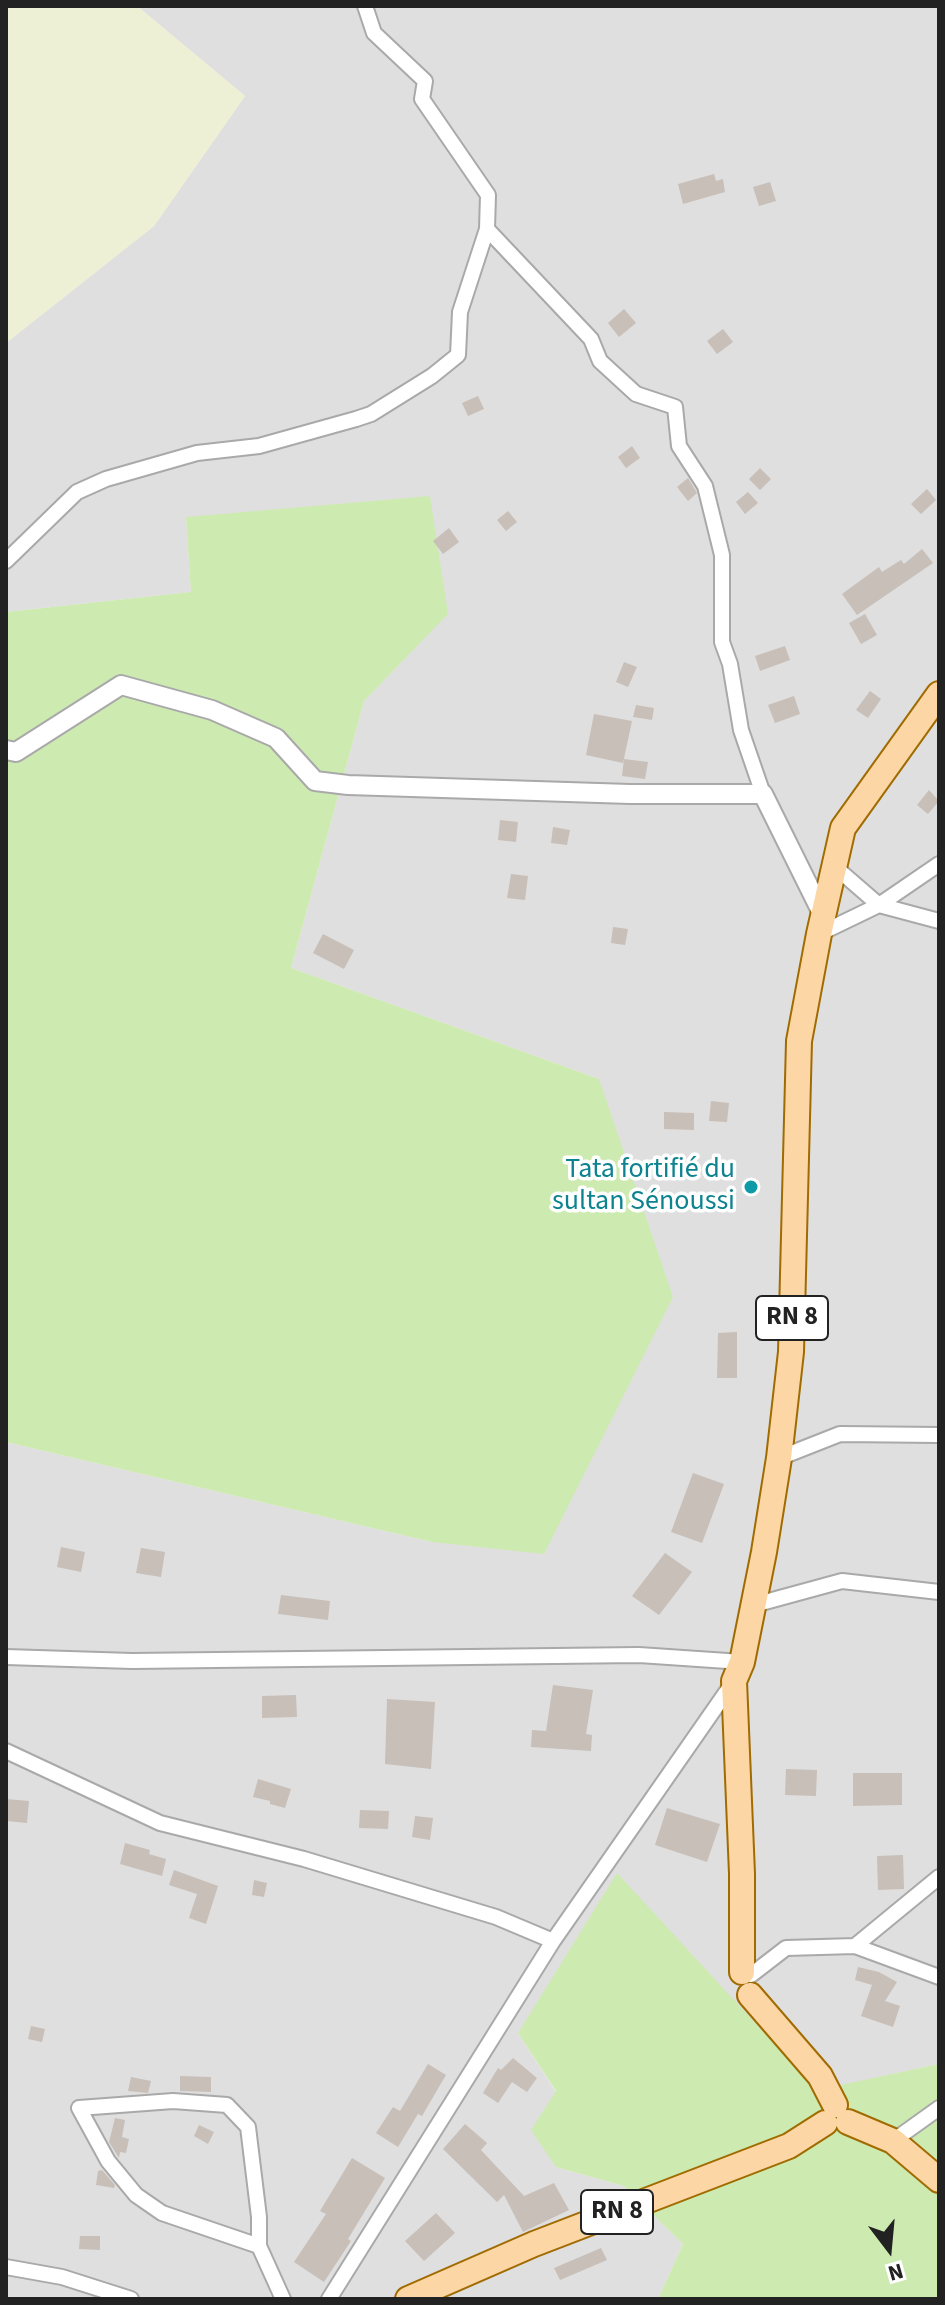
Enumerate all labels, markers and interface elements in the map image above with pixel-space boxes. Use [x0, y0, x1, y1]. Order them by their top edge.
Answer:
place label: Tata fortifié du sultan Sénoussi [552, 1154, 735, 1220]
marker: Tata fortifié du sultan Sénoussi [742, 1178, 760, 1196]
road number: RN 8 [756, 1296, 828, 1340]
road number: RN 8 [581, 2190, 653, 2234]
north arrow [849, 2209, 929, 2289]
text: N [884, 2255, 907, 2289]

